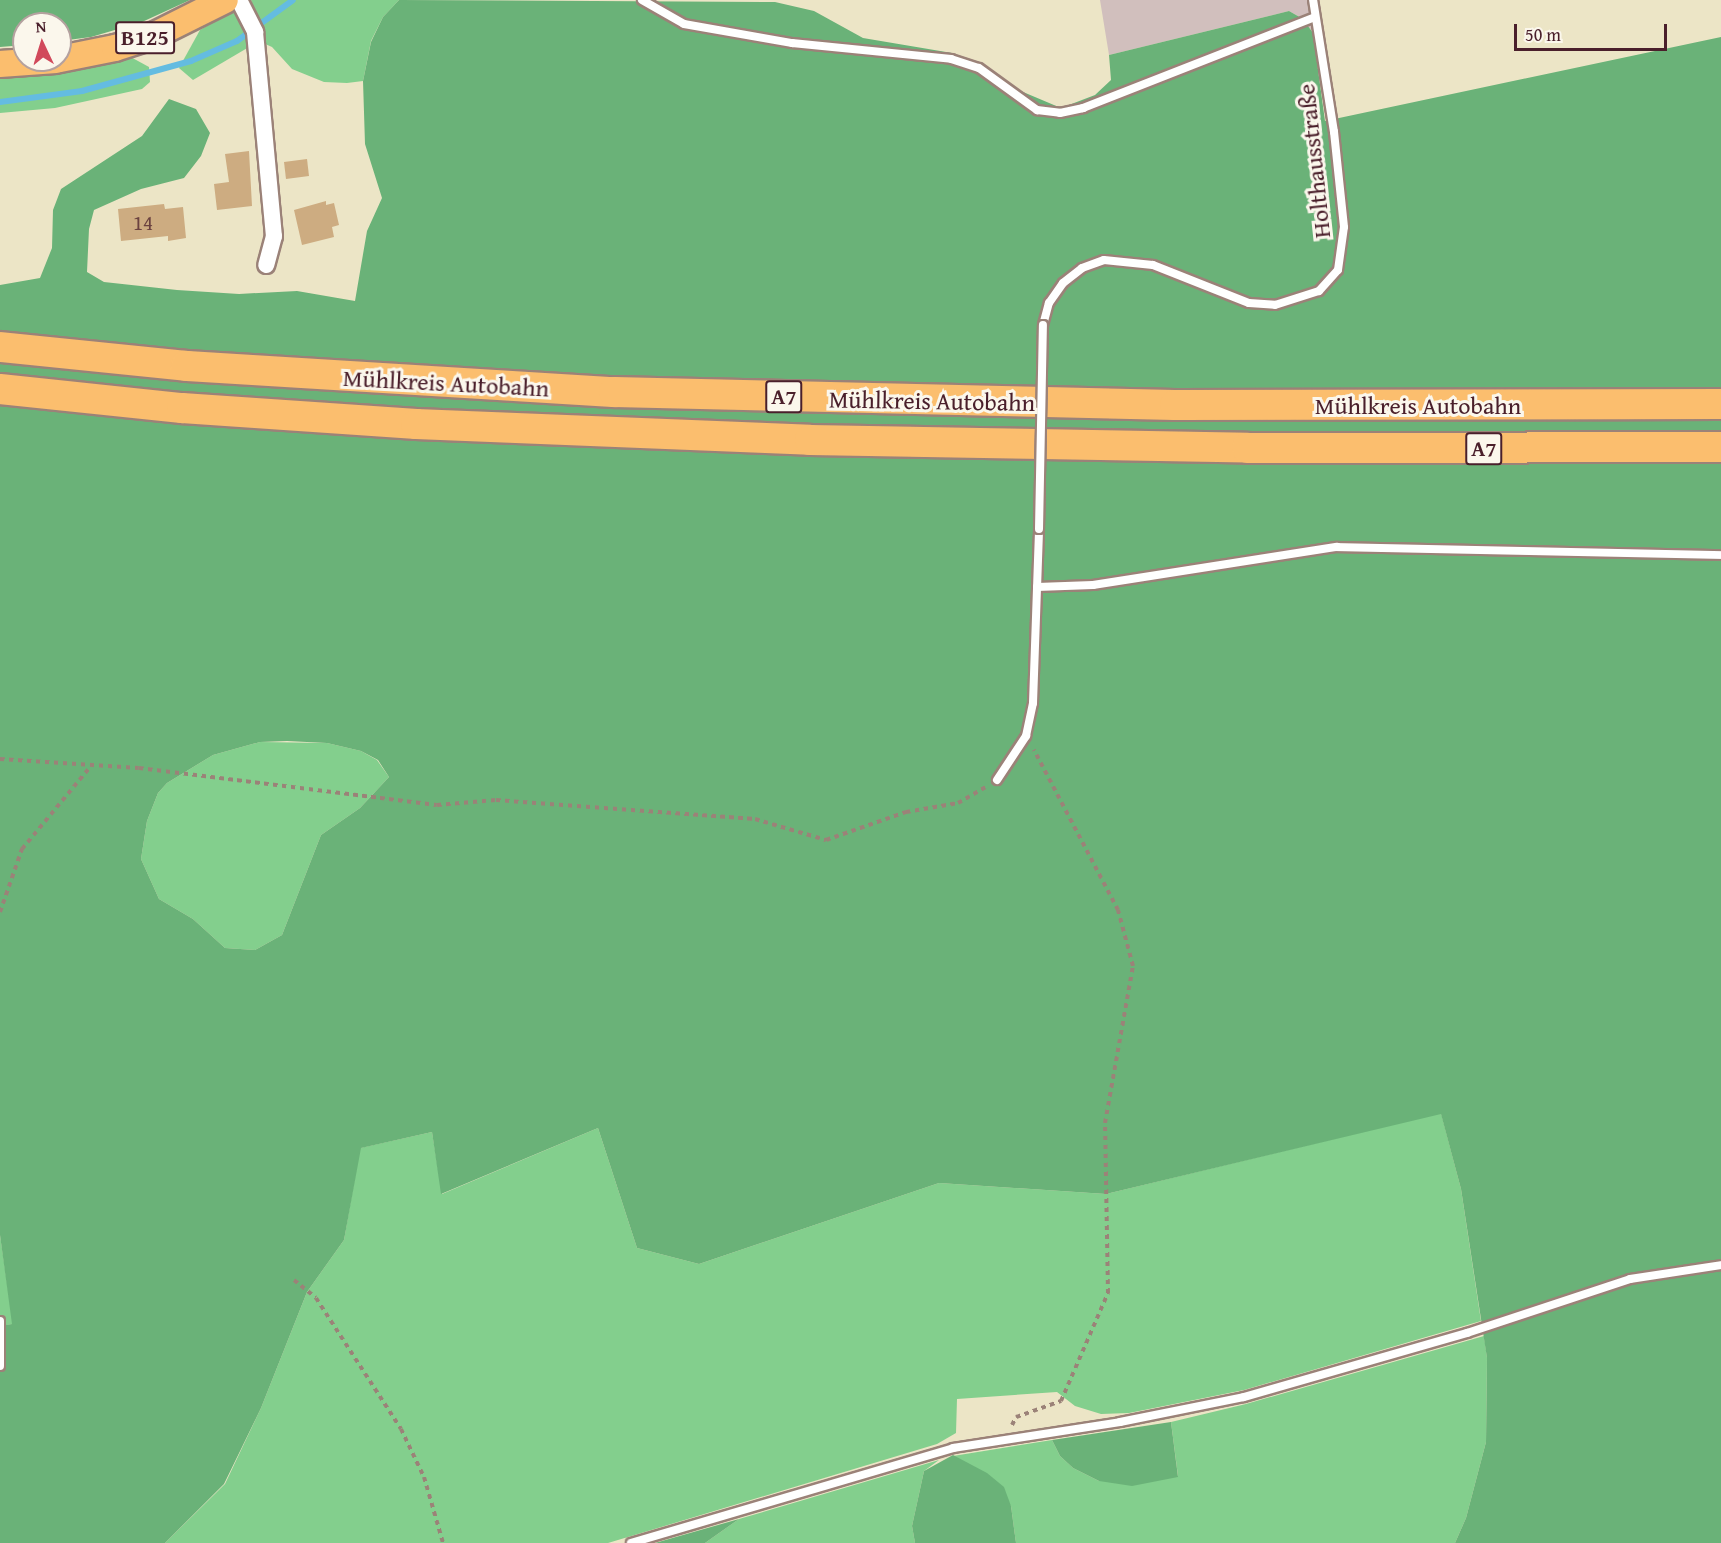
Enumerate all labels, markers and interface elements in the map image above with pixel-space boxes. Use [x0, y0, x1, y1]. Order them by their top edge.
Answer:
north arrow [12, 12, 72, 72]
scale bar [1517, 12, 1670, 50]
text: N [35, 14, 47, 38]
road number: B125 [115, 19, 175, 57]
text: 50 m [1525, 21, 1561, 48]
street label: Holthausstraße [1292, 82, 1336, 240]
house number: 14 [133, 210, 153, 236]
street label: Mühlkreis Autobahn [342, 363, 550, 403]
road number: A7 [764, 378, 804, 416]
street label: Mühlkreis Autobahn [829, 385, 1035, 417]
street label: Mühlkreis Autobahn [1315, 392, 1521, 420]
road number: A7 [1464, 430, 1504, 468]

